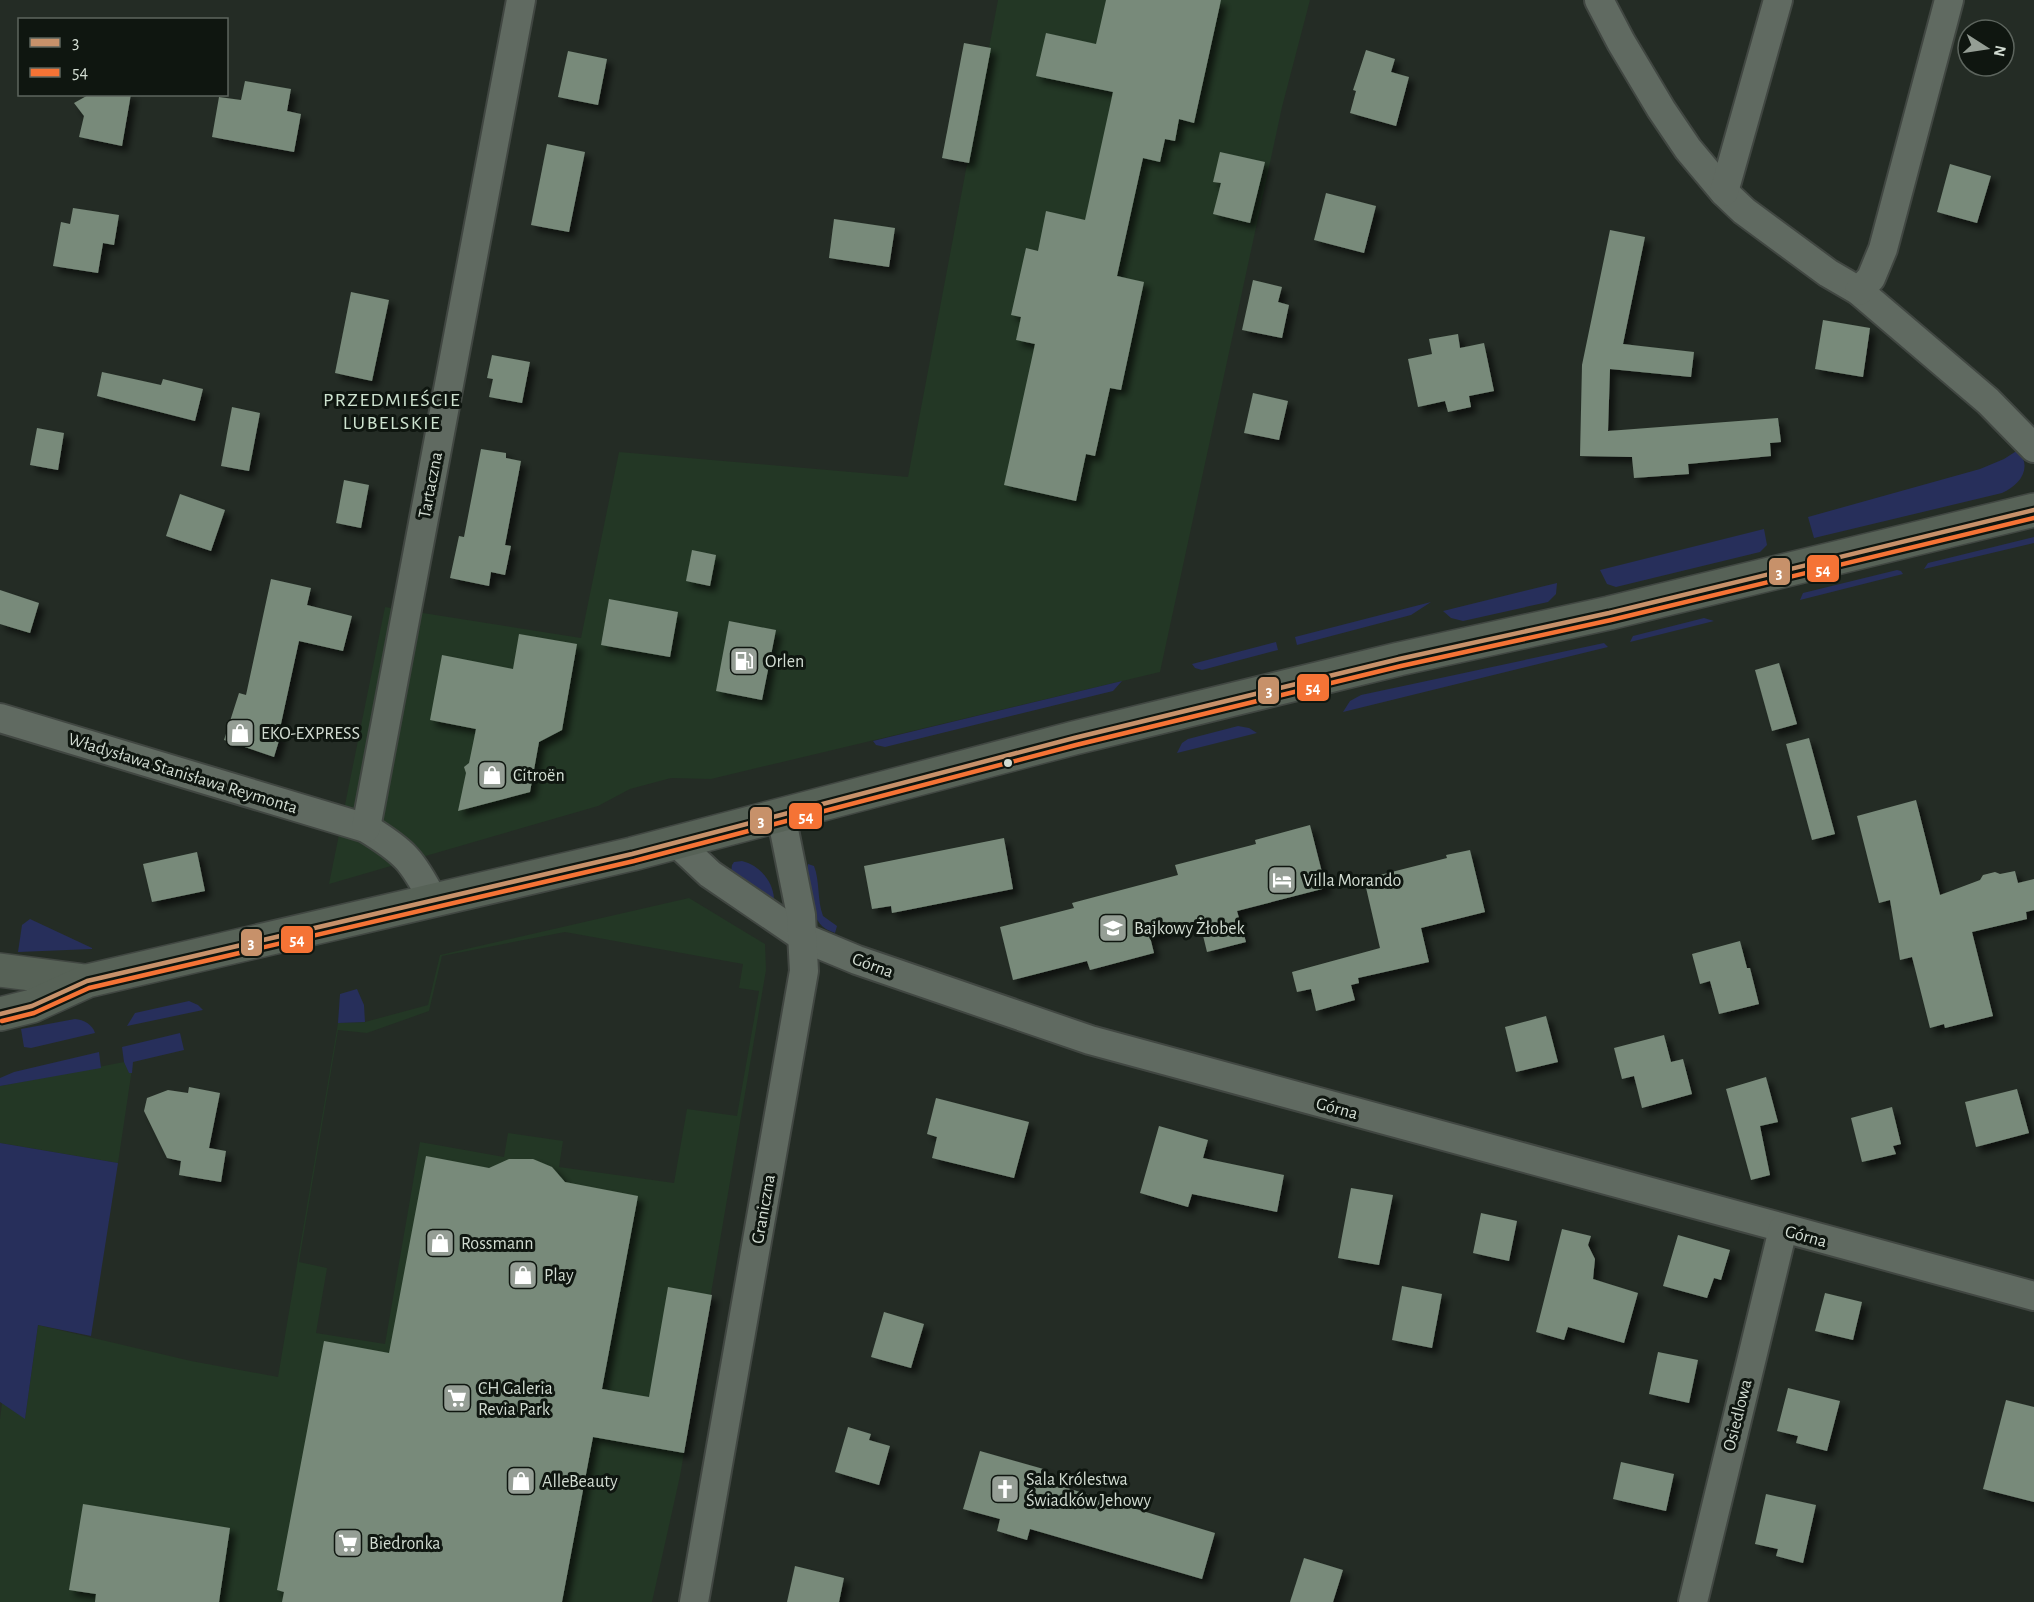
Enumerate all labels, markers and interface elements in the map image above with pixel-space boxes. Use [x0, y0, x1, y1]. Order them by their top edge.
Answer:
legend [18, 18, 228, 96]
north arrow [1956, 18, 2016, 78]
text: 3 [72, 34, 79, 52]
text: N [1991, 44, 2009, 58]
text: 54 [72, 64, 89, 82]
district label: PRZEDMIEŚCIE LUBELSKIE [323, 389, 461, 433]
street label: Tartaczna [416, 450, 446, 520]
line badge: 54 [1806, 554, 1840, 583]
line badge: 3 [1768, 557, 1791, 586]
text: 54 [1816, 562, 1830, 578]
text: 3 [1776, 565, 1783, 581]
fuel station icon: Orlen [728, 645, 760, 677]
place label: Orlen [765, 653, 804, 671]
line badge: 54 [1296, 673, 1330, 702]
line badge: 3 [1257, 676, 1280, 705]
text: 54 [1306, 680, 1320, 696]
text: 3 [1266, 683, 1273, 699]
shop icon: EKO-EXPRESS [224, 717, 256, 749]
place label: EKO-EXPRESS [261, 725, 360, 743]
street label: Władysława Stanisława Reymonta [66, 730, 300, 817]
unlabelled marker [1002, 757, 1014, 769]
shop icon: Citroën [476, 759, 508, 791]
place label: Citroën [513, 767, 565, 785]
line badge: 54 [788, 802, 823, 830]
line badge: 3 [749, 806, 773, 835]
text: 54 [799, 809, 813, 825]
text: 3 [758, 813, 765, 829]
hotel icon: Villa Morando [1266, 864, 1298, 896]
place label: Villa Morando [1303, 872, 1402, 890]
school or university icon: Bajkowy Żłobek [1097, 912, 1129, 944]
place label: Bajkowy Żłobek [1134, 918, 1246, 938]
line badge: 54 [280, 925, 314, 954]
line badge: 3 [240, 928, 263, 957]
text: 54 [290, 932, 304, 948]
text: 3 [248, 935, 255, 951]
street label: Górna [850, 950, 896, 982]
street label: Górna [1314, 1095, 1360, 1123]
street label: Graniczna [749, 1173, 779, 1245]
street label: Górna [1783, 1223, 1829, 1251]
shop icon: Rossmann [424, 1227, 456, 1259]
place label: Rossmann [461, 1235, 533, 1253]
shop icon: Play [507, 1259, 539, 1291]
place label: Play [544, 1267, 574, 1285]
street label: Osiedlowa [1720, 1378, 1756, 1453]
place label: CH Galeria Revia Park [478, 1380, 553, 1419]
supermarket icon: CH Galeria Revia Park [441, 1382, 473, 1414]
shop icon: AlleBeauty [505, 1465, 537, 1497]
place label: Sala Królestwa Świadków Jehowy [1026, 1471, 1151, 1510]
place label: AlleBeauty [542, 1473, 618, 1491]
church icon: Sala Królestwa Świadków Jehowy [989, 1473, 1021, 1505]
supermarket icon: Biedronka [332, 1527, 364, 1559]
place label: Biedronka [369, 1535, 441, 1553]

